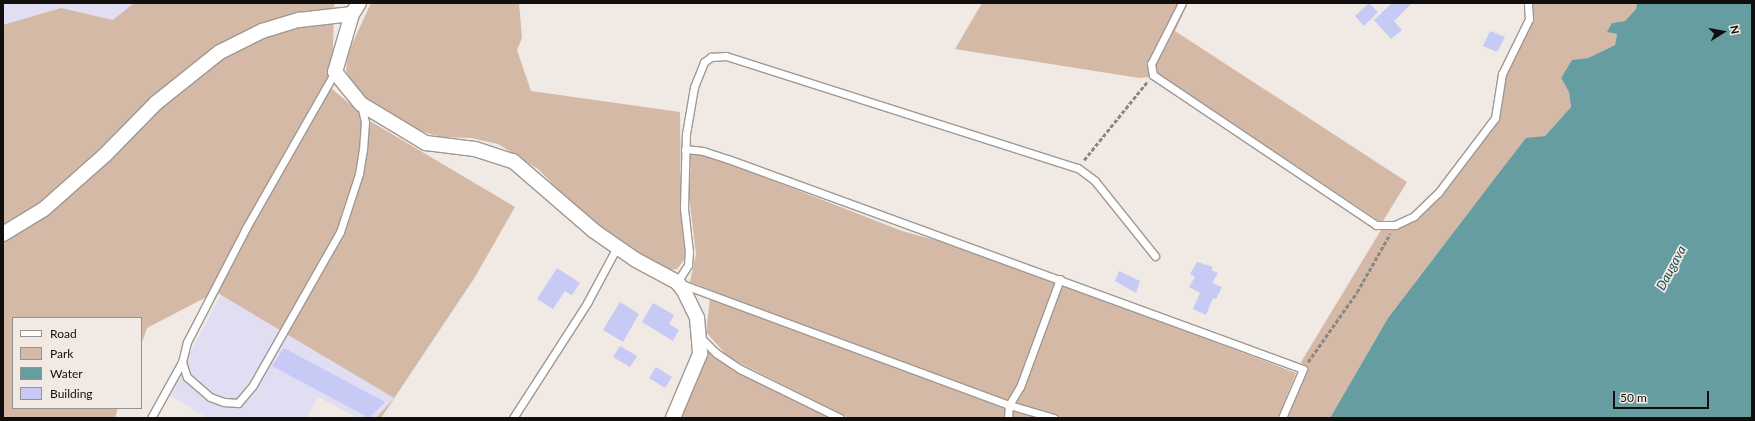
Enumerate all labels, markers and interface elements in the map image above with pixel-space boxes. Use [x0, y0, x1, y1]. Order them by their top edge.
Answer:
north arrow [1703, 12, 1743, 52]
text: N [1728, 24, 1742, 35]
water label: Daugava [1653, 243, 1689, 293]
legend [12, 317, 142, 409]
text: Road [50, 326, 77, 341]
text: Park [50, 346, 73, 361]
text: Water [50, 366, 83, 381]
scale bar [1615, 383, 1711, 409]
text: Building [50, 386, 93, 401]
text: 50 m [1620, 390, 1647, 405]

